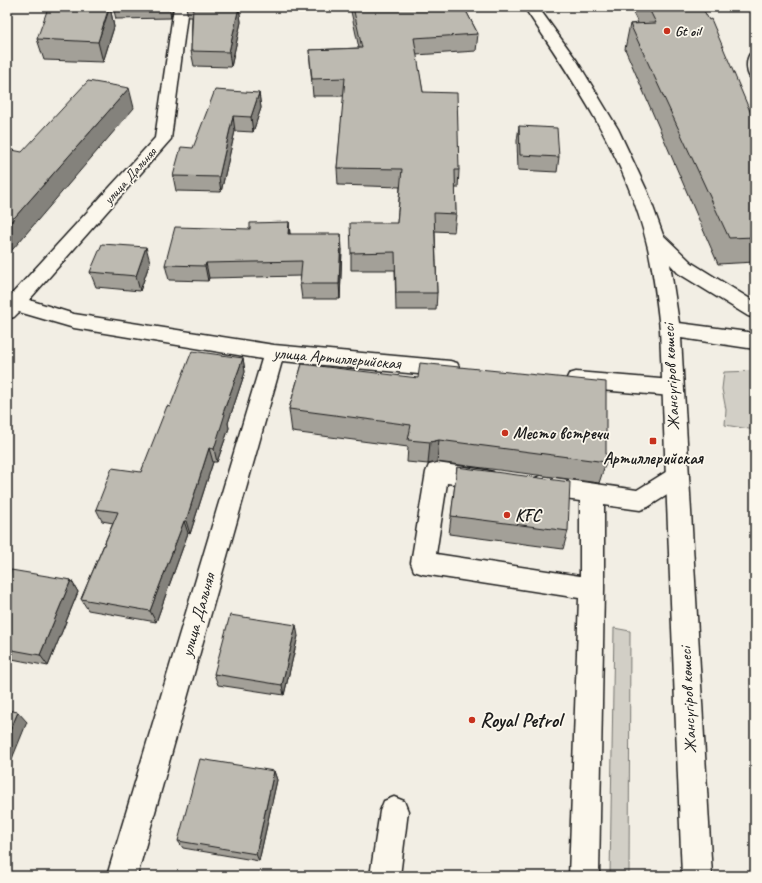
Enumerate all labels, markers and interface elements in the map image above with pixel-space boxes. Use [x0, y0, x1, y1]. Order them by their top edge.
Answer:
place label: Gt oil [675, 23, 703, 40]
marker: Gt oil [662, 26, 672, 36]
street label: улица Дальняя [99, 143, 161, 209]
street label: Жансүгіров көшесі [658, 321, 684, 431]
street label: улица Артиллерийская [272, 342, 403, 374]
place label: Место встречи [513, 423, 610, 444]
marker: Место встречи [500, 428, 510, 438]
marker: Артиллерийская [648, 436, 658, 446]
place label: Артиллерийская [603, 448, 704, 469]
place label: KFC [515, 505, 543, 526]
marker: KFC [502, 510, 512, 520]
street label: улица Дальняя [176, 570, 220, 660]
street label: Жансүгіров көшесі [675, 644, 701, 754]
place label: Royal Petrol [480, 708, 565, 733]
marker: Royal Petrol [467, 715, 477, 725]

